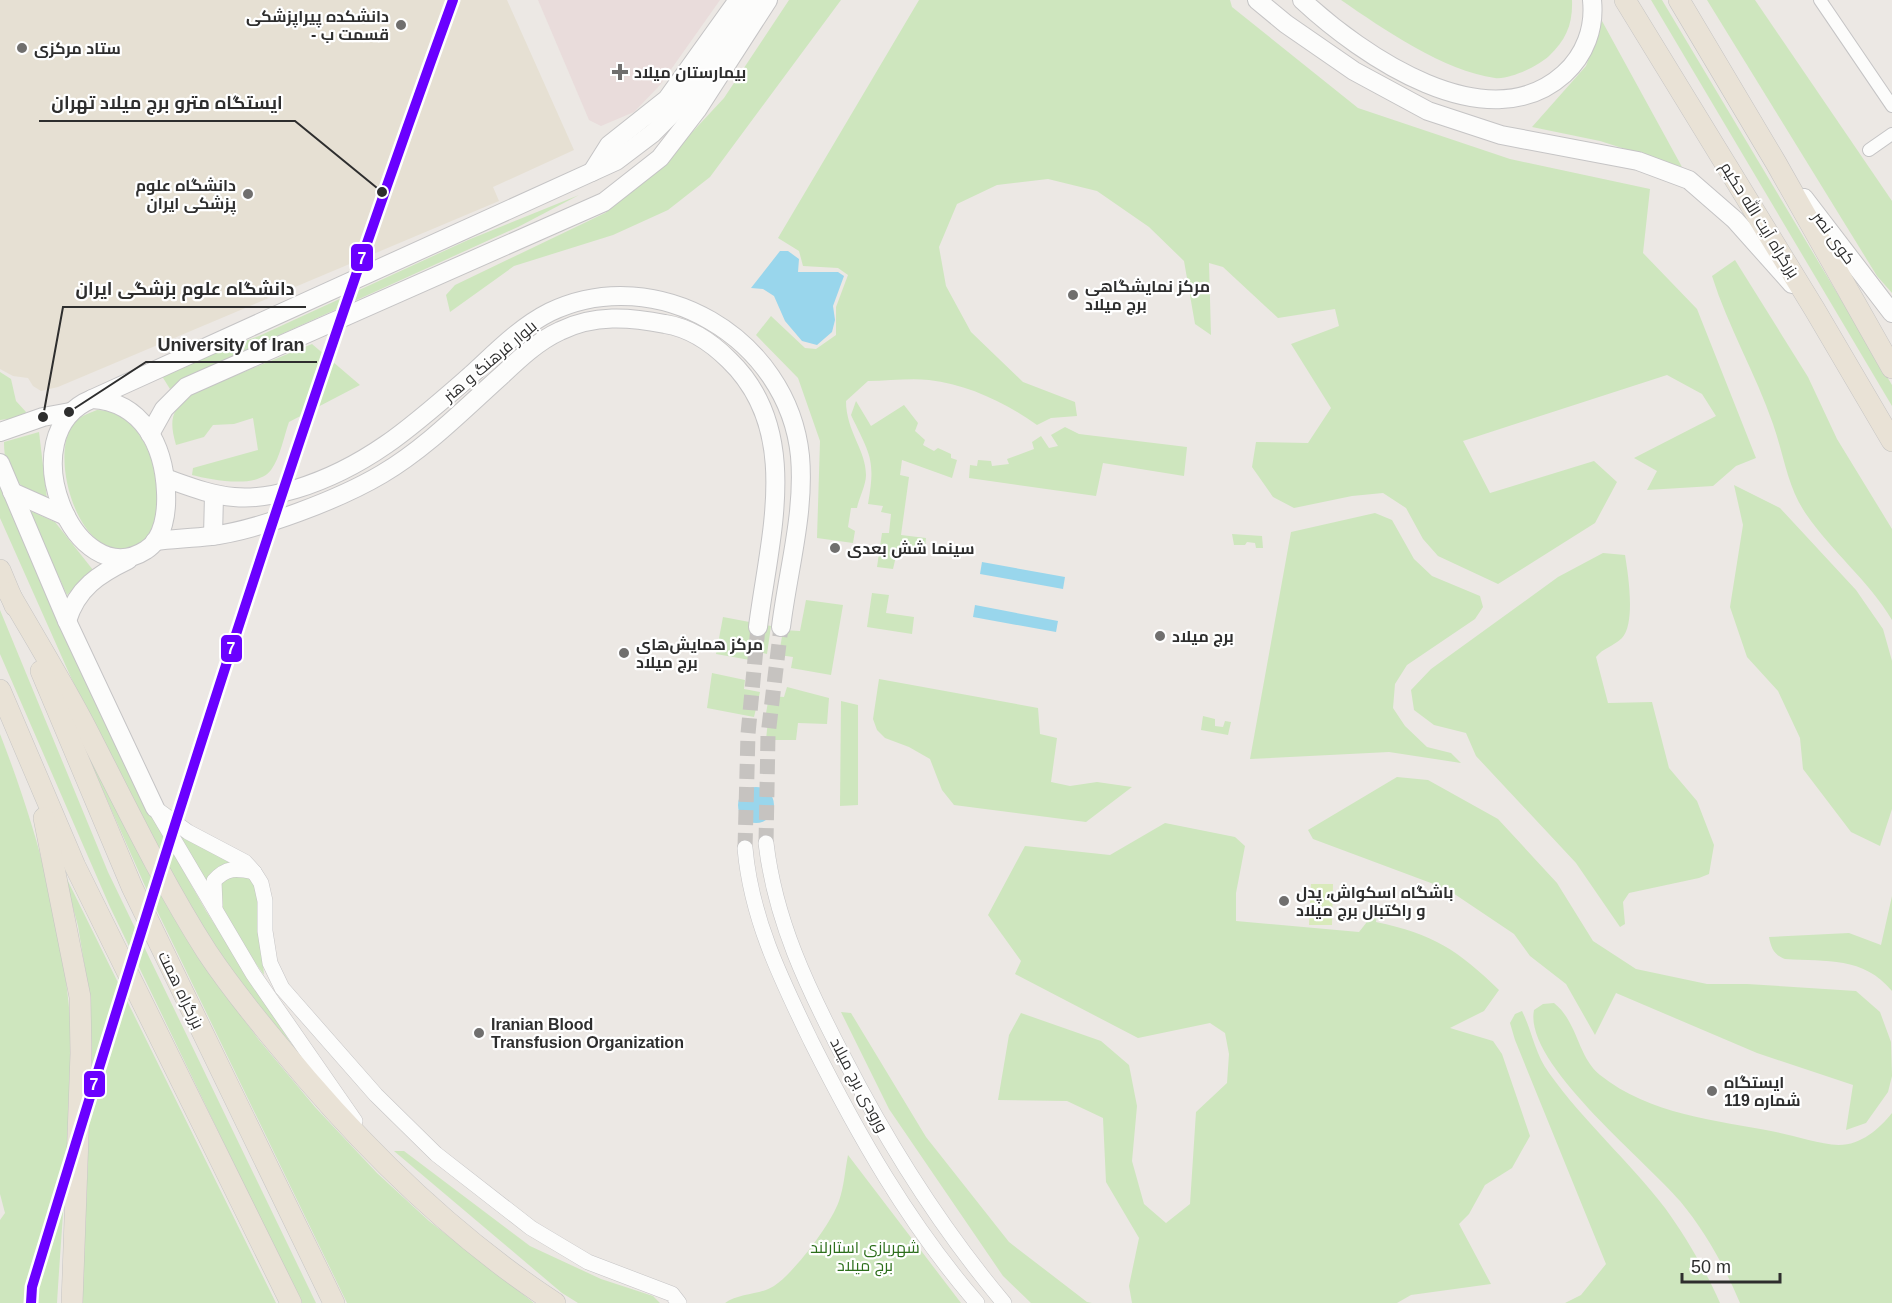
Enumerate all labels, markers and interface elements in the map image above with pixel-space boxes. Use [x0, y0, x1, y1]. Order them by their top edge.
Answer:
place label: دانشکده پیراپزشکی - قسمت ب [246, 8, 389, 43]
marker: دانشکده پیراپزشکی - قسمت ب [394, 18, 408, 32]
place label: ستاد مرکزی [34, 40, 121, 58]
marker: ستاد مرکزی [15, 41, 29, 55]
marker: بیمارستان میلاد [611, 63, 629, 81]
place label: بیمارستان میلاد [634, 64, 746, 82]
callout: ایستگاه مترو برج میلاد تهران [39, 85, 295, 121]
text: ایستگاه مترو برج میلاد تهران [51, 93, 283, 115]
street label: بزرگراه آیت الله حکیم [1715, 158, 1804, 283]
place label: دانشگاه علوم پزشکی ایران [135, 177, 236, 215]
marker: دانشگاه علوم پزشکی ایران [241, 187, 255, 201]
street label: کوی نصر [1807, 208, 1859, 269]
line badge: 7 [350, 243, 374, 272]
text: 7 [358, 250, 367, 267]
callout: دانشگاه علوم بزشگى ايران [63, 271, 306, 307]
place label: مرکز نمایشگاهی برج میلاد [1085, 278, 1210, 315]
text: دانشگاه علوم بزشگى ايران [75, 279, 295, 301]
marker: مرکز نمایشگاهی برج میلاد [1066, 288, 1080, 302]
street label: بلوار فرهنگ و هنر [439, 317, 541, 406]
callout: University of Iran [146, 326, 317, 362]
text: University of Iran [157, 335, 305, 355]
place label: سینما شش بعدی [847, 540, 975, 558]
marker: سینما شش بعدی [828, 541, 842, 555]
place label: برج میلاد [1172, 628, 1234, 647]
marker: برج میلاد [1153, 629, 1167, 643]
line badge: 7 [220, 634, 243, 663]
place label: مرکز همایش‌های برج میلاد [636, 636, 763, 673]
text: 7 [227, 640, 236, 657]
marker: مرکز همایش‌های برج میلاد [617, 646, 631, 660]
place label: باشگاه اسکواش، پدل و راکتبال برج میلاد [1296, 884, 1453, 921]
marker: باشگاه اسکواش، پدل و راکتبال برج میلاد [1277, 894, 1291, 908]
street label: بزرگراه همت [154, 949, 207, 1032]
place label: Iranian Blood Transfusion Organization [491, 1016, 684, 1051]
marker: Iranian Blood Transfusion Organization [472, 1026, 486, 1040]
street label: ورودی برج میلاد [824, 1035, 891, 1136]
line badge: 7 [83, 1070, 106, 1098]
place label: ایستگاه شماره 119 [1724, 1074, 1801, 1110]
text: 7 [90, 1076, 99, 1093]
marker: ایستگاه شماره 119 [1705, 1084, 1719, 1098]
park label: شهربازی استارلند برج میلاد [810, 1239, 920, 1277]
scale bar [1682, 1246, 1780, 1284]
text: 50 m [1691, 1257, 1731, 1277]

